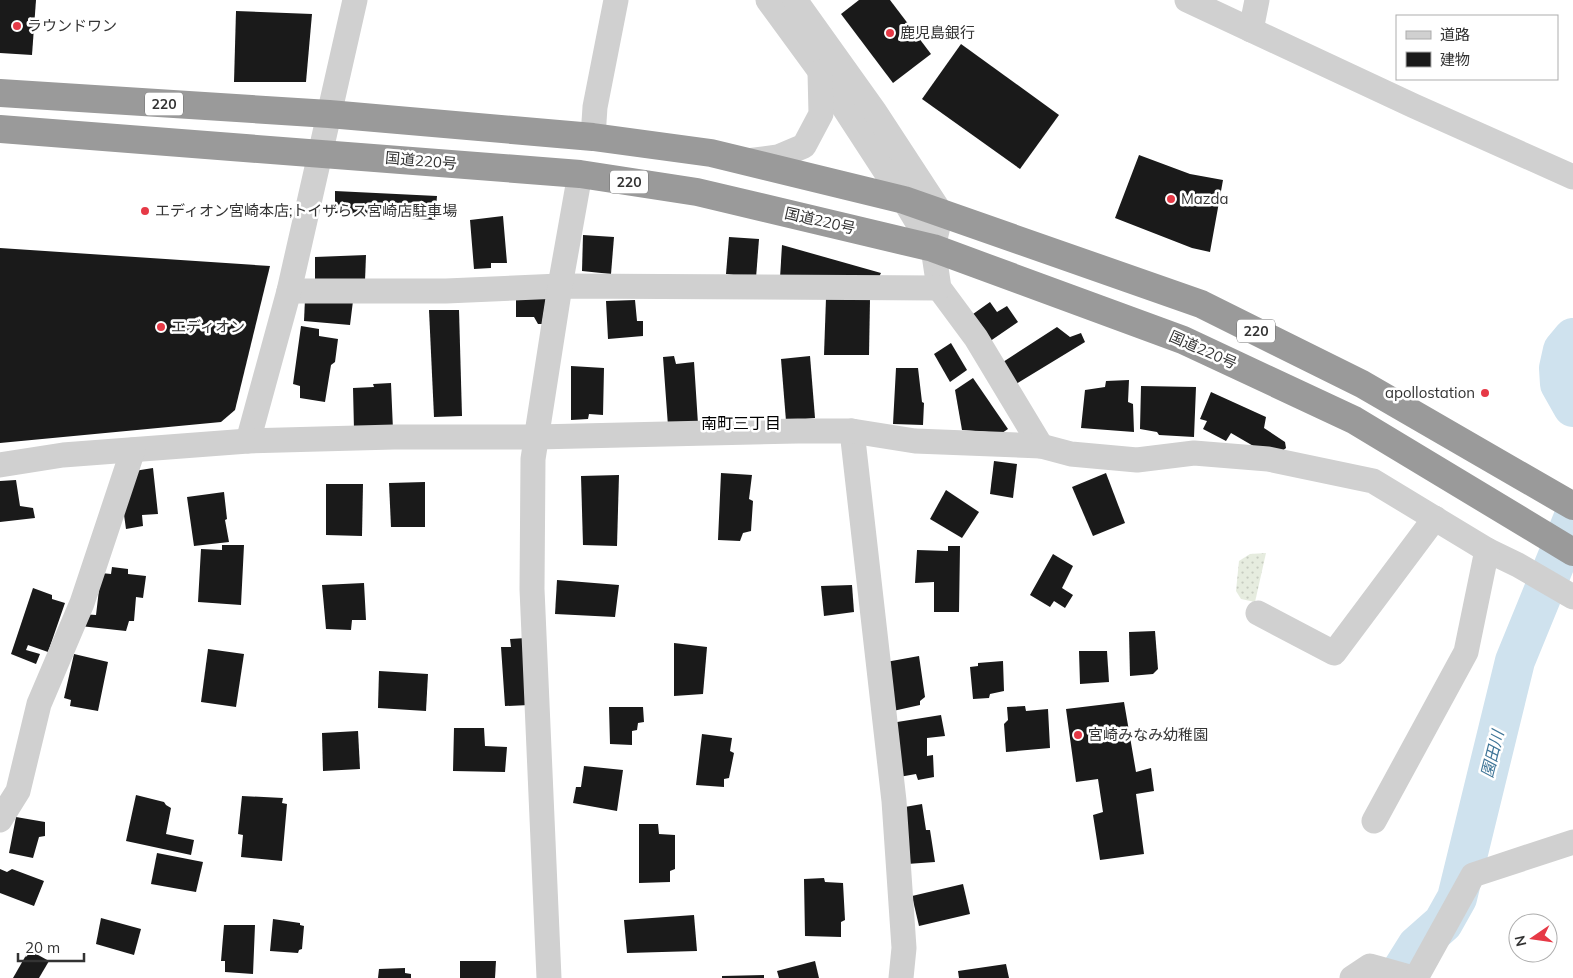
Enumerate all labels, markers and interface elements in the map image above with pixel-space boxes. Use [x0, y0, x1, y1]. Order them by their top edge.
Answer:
legend [1396, 15, 1558, 80]
place label: ラウンドワン [27, 16, 117, 35]
marker: ラウンドワン [11, 20, 23, 32]
place label: 鹿児島銀行 [900, 23, 975, 42]
text: 道路 [1440, 25, 1470, 44]
marker: 鹿児島銀行 [884, 27, 896, 39]
text: 建物 [1440, 50, 1470, 69]
road number: 220 [145, 92, 183, 116]
street label: 国道220号 [384, 148, 458, 173]
road number: 220 [610, 170, 648, 193]
place label: Mazda [1181, 189, 1229, 208]
marker: Mazda [1165, 193, 1177, 205]
place label: エディオン宮崎本店;トイザらス宮崎店駐車場 [155, 201, 457, 220]
street label: 国道220号 [783, 203, 857, 238]
marker: エディオン宮崎本店;トイザらス宮崎店駐車場 [139, 205, 151, 217]
place label: エディオン [171, 317, 245, 336]
road number: 220 [1237, 320, 1275, 342]
marker: エディオン [155, 321, 167, 333]
street label: 国道220号 [1166, 326, 1240, 373]
place label: apollostation [1385, 383, 1475, 402]
marker: apollostation [1479, 387, 1491, 399]
district label: 南町三丁目 [701, 413, 781, 433]
place label: 宮崎みなみ幼稚園 [1088, 725, 1208, 744]
water label: 園田川 [1476, 726, 1508, 780]
marker: 宮崎みなみ幼稚園 [1072, 729, 1084, 741]
north arrow [1508, 913, 1558, 963]
scale bar [18, 930, 84, 962]
text: N [1510, 934, 1530, 948]
text: 20 m [25, 938, 60, 957]

